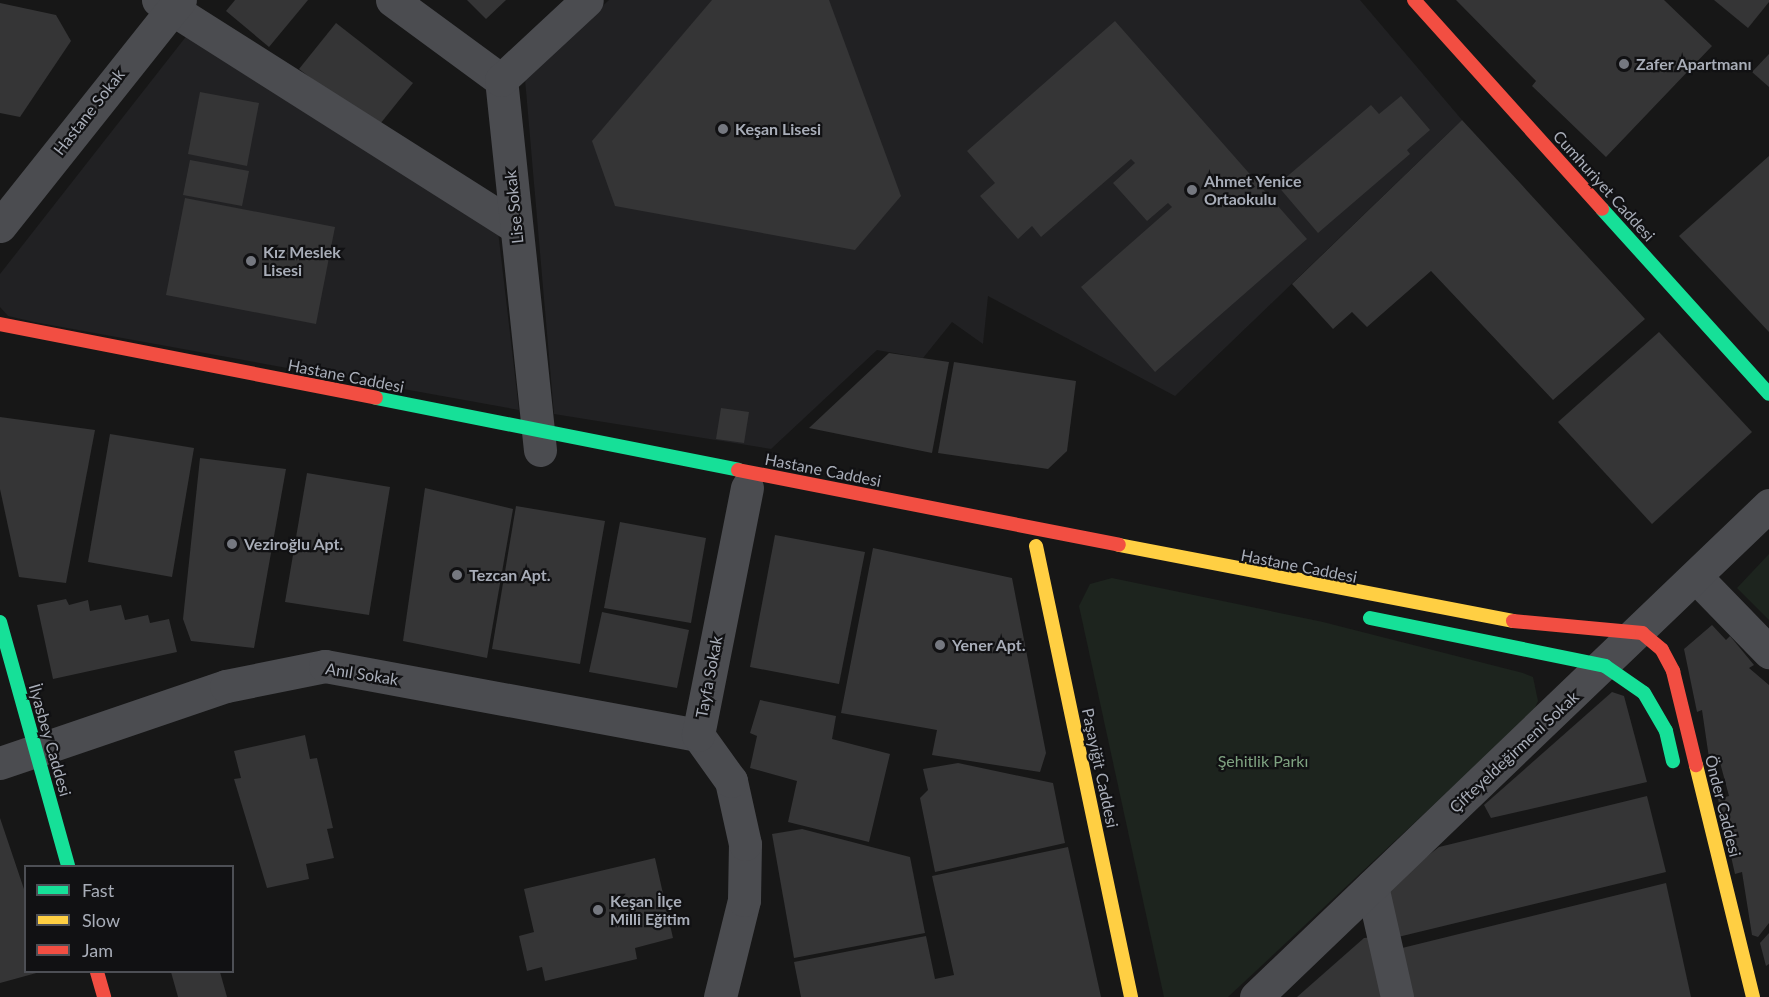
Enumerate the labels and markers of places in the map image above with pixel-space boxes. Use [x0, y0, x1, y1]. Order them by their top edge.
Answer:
place label: Zafer Apartmanı [1636, 54, 1752, 74]
marker: Zafer Apartmanı [1617, 57, 1631, 71]
place label: Keşan Lisesi [735, 119, 821, 139]
marker: Keşan Lisesi [716, 122, 730, 136]
place label: Ahmet Yenice Ortaokulu [1204, 171, 1302, 209]
marker: Ahmet Yenice Ortaokulu [1185, 183, 1199, 197]
place label: Kız Meslek Lisesi [263, 242, 341, 280]
marker: Kız Meslek Lisesi [244, 254, 258, 268]
place label: Veziroğlu Apt. [244, 534, 344, 554]
marker: Veziroğlu Apt. [225, 537, 239, 551]
place label: Tezcan Apt. [469, 565, 551, 585]
marker: Tezcan Apt. [450, 568, 464, 582]
place label: Yener Apt. [952, 635, 1026, 655]
marker: Yener Apt. [933, 638, 947, 652]
place label: Keşan İlçe Milli Eğitim [610, 891, 690, 929]
marker: Keşan İlçe Milli Eğitim [591, 903, 605, 917]

